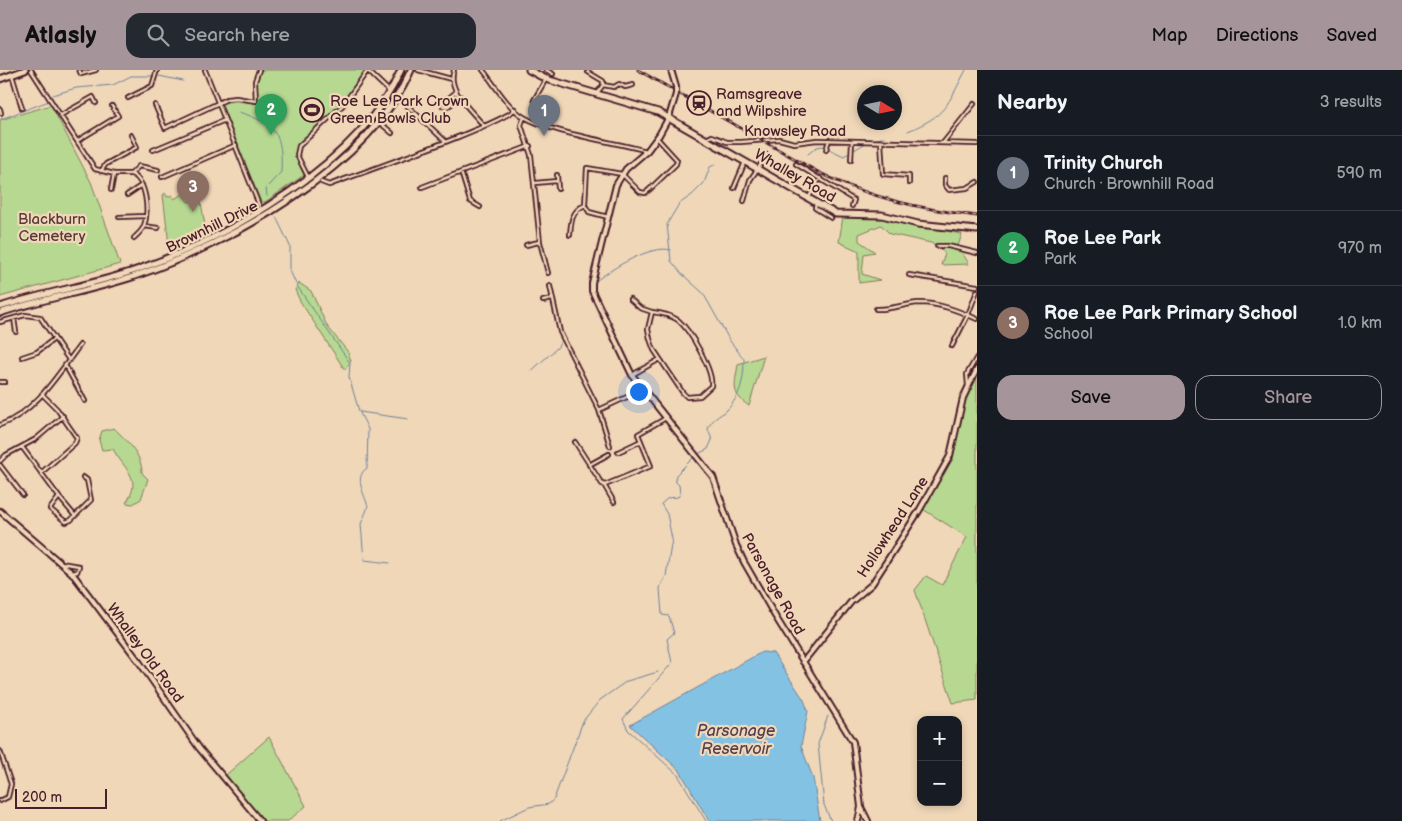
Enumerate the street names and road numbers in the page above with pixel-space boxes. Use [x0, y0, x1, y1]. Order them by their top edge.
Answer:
street label: Knowsley Road [744, 122, 846, 141]
street label: Whalley Road [751, 145, 839, 207]
street label: Brownhill Drive [163, 196, 261, 257]
street label: Hollowhead Lane [853, 473, 933, 581]
street label: Parsonage Road [737, 530, 809, 638]
street label: Whalley Old Road [102, 599, 188, 707]

